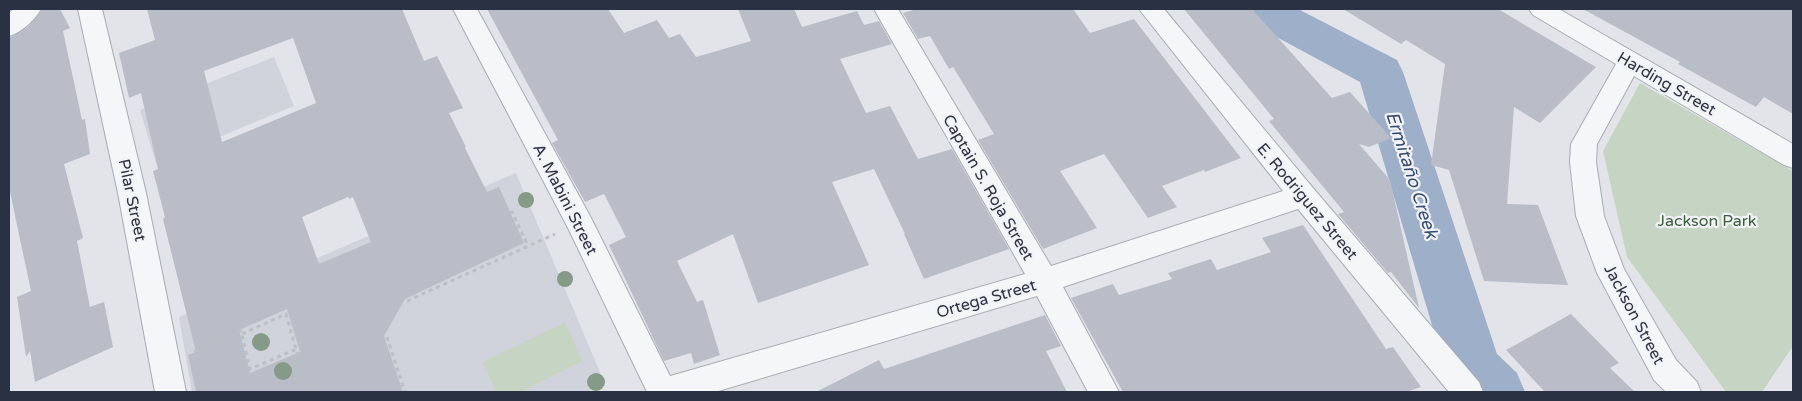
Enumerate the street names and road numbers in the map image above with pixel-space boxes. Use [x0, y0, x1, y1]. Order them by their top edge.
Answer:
street label: Harding Street [1614, 48, 1719, 120]
street label: Captain S. Roja Street [938, 111, 1038, 264]
street label: E. Rodriguez Street [1252, 139, 1362, 264]
street label: A. Mabini Street [528, 140, 602, 259]
street label: Pilar Street [114, 157, 150, 243]
street label: Jackson Street [1599, 261, 1669, 368]
street label: Ortega Street [934, 275, 1039, 323]

